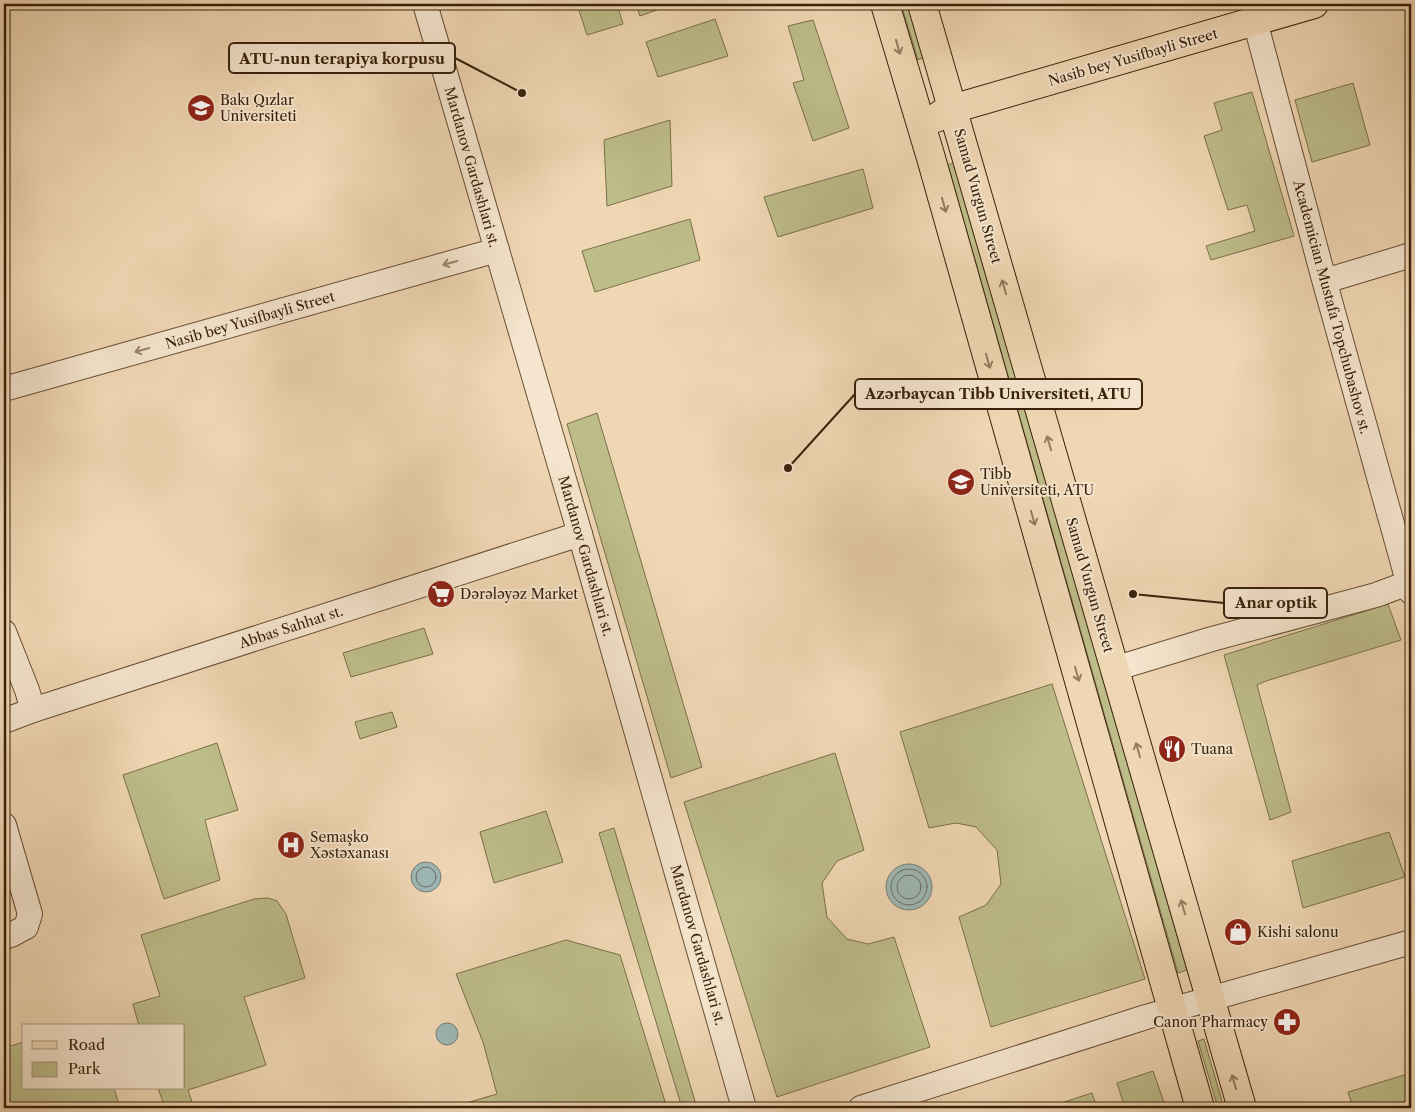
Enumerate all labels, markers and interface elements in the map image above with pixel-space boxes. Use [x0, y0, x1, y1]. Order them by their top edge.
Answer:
street label: Nasib bey Yusifbayli Street [1046, 24, 1220, 90]
one-way arrow [893, 38, 903, 54]
callout: ATU-nun terapiya korpusu [229, 43, 455, 73]
text: ATU-nun terapiya korpusu [238, 49, 445, 68]
street label: Mardanov Gardashlari st. [440, 85, 504, 249]
place label: Bakı Qızlar Universiteti [220, 91, 297, 125]
school or university icon: Bakı Qızlar Universiteti [186, 93, 216, 123]
street label: Samad Vurgun Street [950, 126, 1006, 266]
street label: Academician Mustafa Topchubashov st. [1289, 177, 1375, 436]
one-way arrow [940, 196, 949, 212]
one-way arrow [442, 259, 458, 269]
one-way arrow [999, 279, 1008, 295]
street label: Nasib bey Yusifbayli Street [163, 287, 337, 353]
one-way arrow [134, 346, 150, 356]
one-way arrow [984, 353, 994, 369]
callout: Azərbaycan Tibb Universiteti, ATU [855, 379, 1142, 409]
text: Azərbaycan Tibb Universiteti, ATU [864, 384, 1131, 403]
one-way arrow [1044, 435, 1053, 451]
place label: Tibb Universiteti, ATU [980, 465, 1094, 499]
school or university icon: Tibb Universiteti, ATU [946, 467, 976, 497]
street label: Mardanov Gardashlari st. [554, 474, 618, 638]
one-way arrow [1028, 509, 1038, 525]
street label: Samad Vurgun Street [1062, 515, 1118, 655]
supermarket icon: Dərələyəz Market [426, 579, 456, 609]
place label: Dərələyəz Market [460, 585, 578, 603]
callout: Anar optik [1224, 588, 1327, 618]
text: Anar optik [1234, 593, 1318, 612]
street label: Abbas Sahhat st. [236, 602, 345, 653]
one-way arrow [1073, 665, 1083, 681]
restaurant icon: Tuana [1157, 734, 1187, 764]
place label: Tuana [1191, 740, 1234, 758]
one-way arrow [1132, 743, 1142, 759]
place label: Semaşko Xəstəxanası [309, 828, 389, 862]
hospital icon: Semaşko Xəstəxanası [276, 830, 306, 860]
street label: Mardanov Gardashlari st. [666, 863, 730, 1027]
one-way arrow [1178, 899, 1188, 915]
shop icon: Kishi salonu [1223, 917, 1253, 947]
place label: Kishi salonu [1257, 923, 1339, 941]
pharmacy icon: Canon Pharmacy [1272, 1007, 1302, 1037]
place label: Canon Pharmacy [1153, 1013, 1268, 1031]
legend [22, 1024, 185, 1090]
text: Road [68, 1035, 105, 1054]
text: Park [68, 1059, 102, 1078]
one-way arrow [1228, 1074, 1238, 1090]

